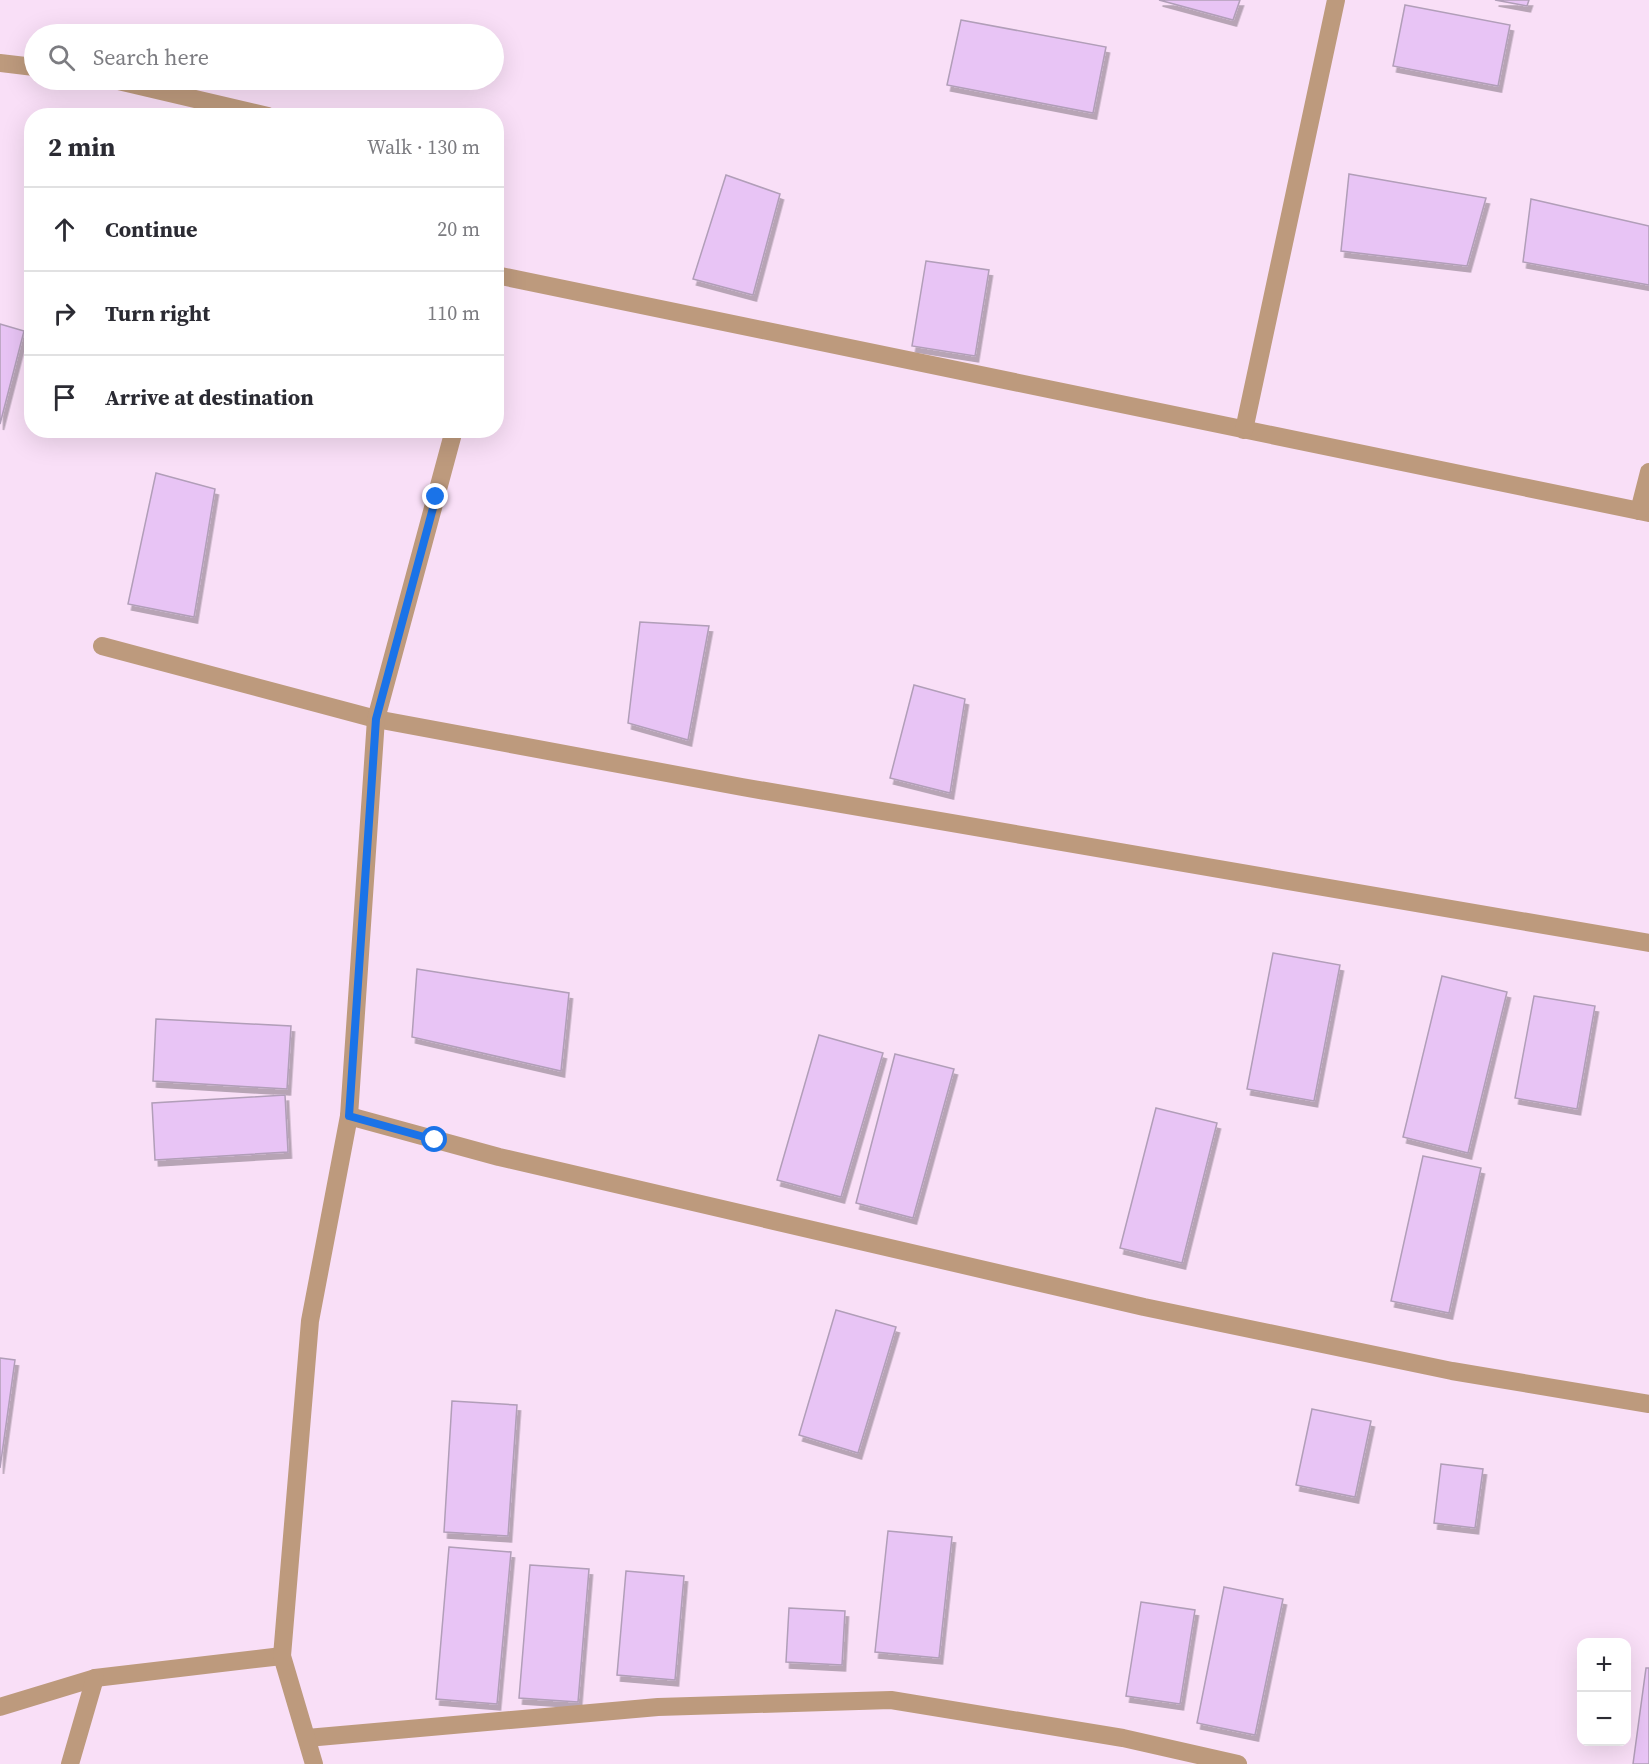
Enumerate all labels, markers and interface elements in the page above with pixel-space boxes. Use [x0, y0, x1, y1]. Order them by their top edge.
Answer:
search box [24, 24, 504, 90]
icon: search [45, 41, 78, 74]
text: Search here [93, 42, 209, 72]
text: 2 min [48, 129, 115, 165]
text: Walk · 130 m [367, 133, 480, 161]
icon: ahead [48, 213, 81, 246]
text: Continue [105, 214, 198, 244]
text: 20 m [437, 215, 480, 243]
icon: right [48, 297, 81, 330]
text: Turn right [105, 298, 210, 328]
text: 110 m [427, 299, 480, 327]
icon: arrive [48, 381, 81, 414]
text: Arrive at destination [105, 382, 314, 412]
route end [422, 483, 448, 509]
route start [421, 1126, 447, 1152]
map controls [1577, 1638, 1631, 1746]
button: + [1577, 1638, 1631, 1692]
button: − [1577, 1692, 1631, 1746]

